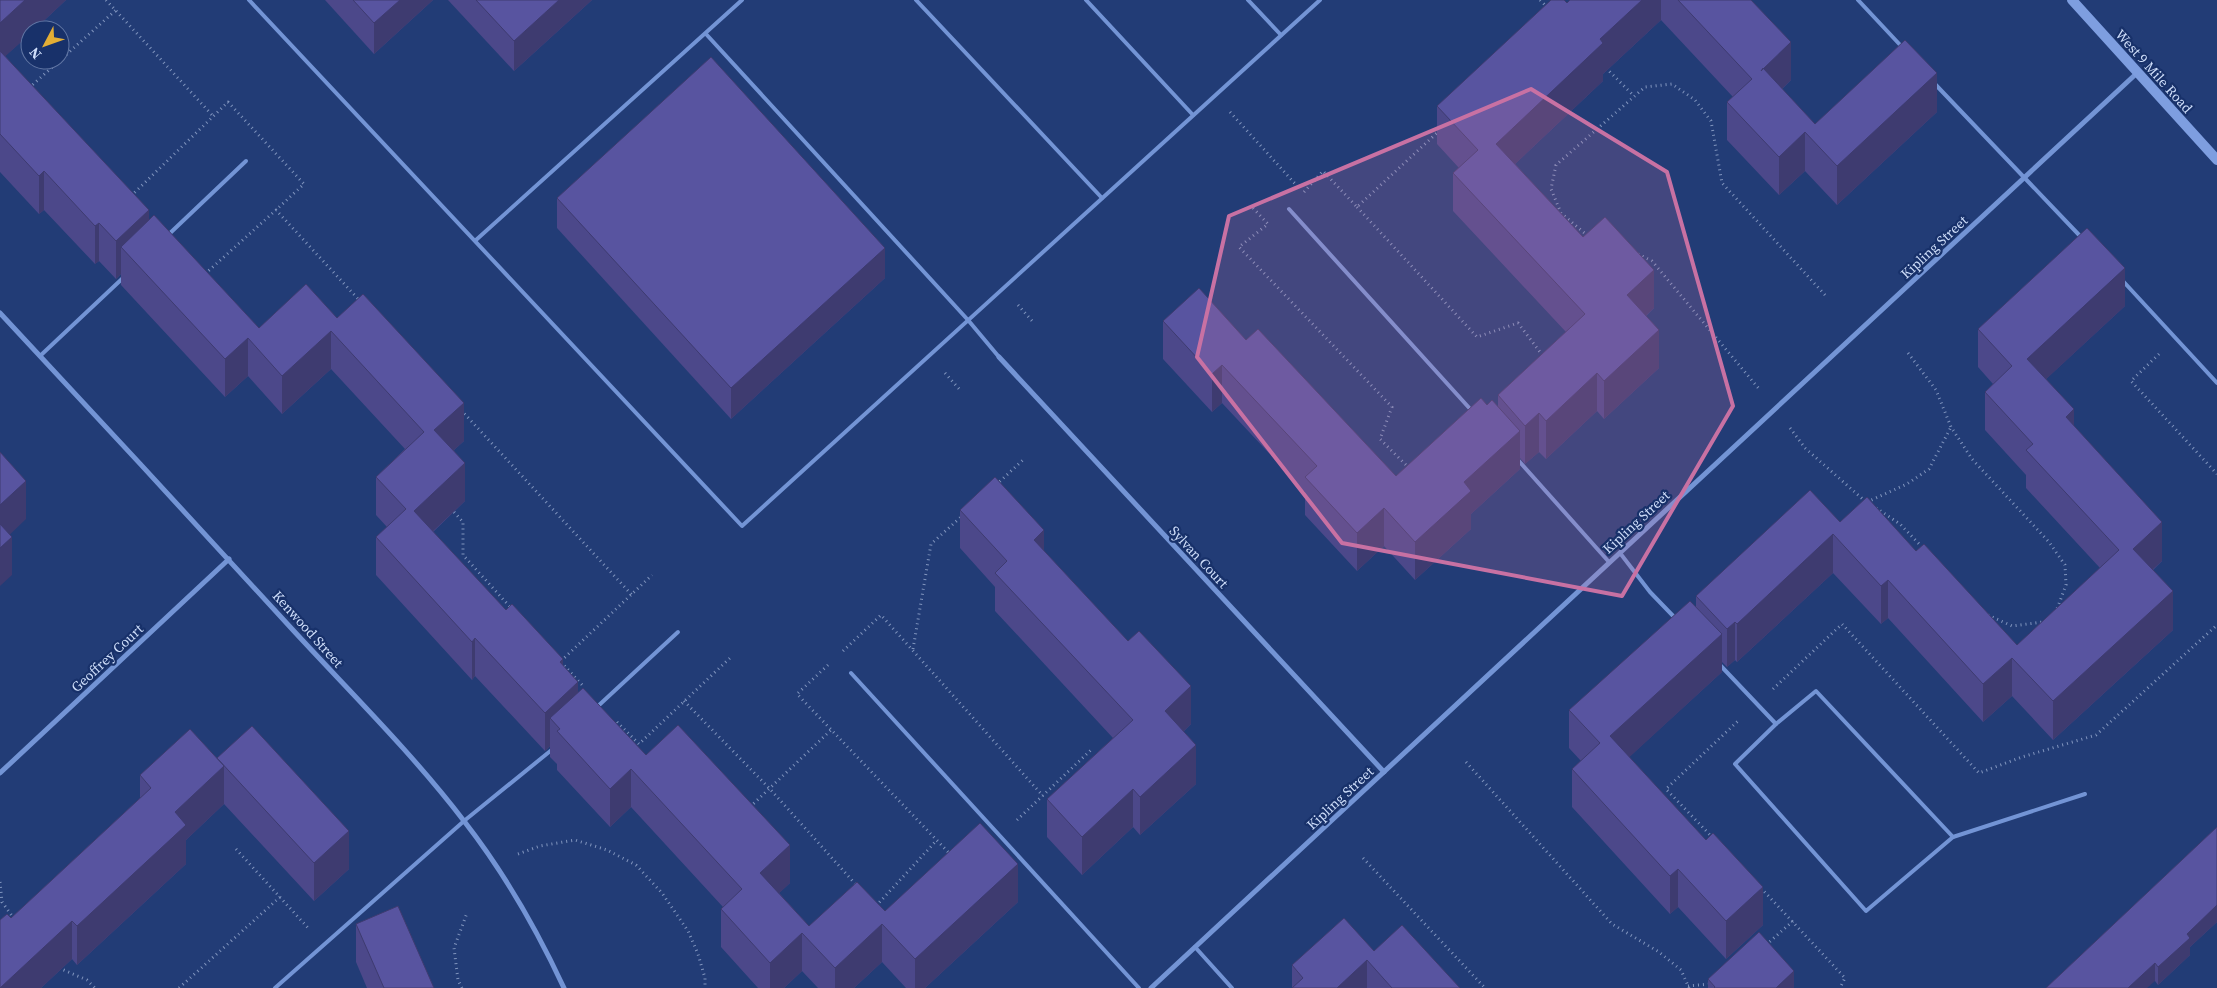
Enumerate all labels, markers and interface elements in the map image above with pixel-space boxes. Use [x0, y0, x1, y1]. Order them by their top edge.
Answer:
north arrow [20, 20, 70, 70]
street label: West 9 Mile Road [2111, 25, 2197, 117]
text: N [24, 43, 46, 64]
street label: Kipling Street [1896, 210, 1972, 283]
street label: Kipling Street [1598, 485, 1674, 558]
street label: Sylvan Court [1165, 521, 1233, 593]
street label: Kenwood Street [268, 586, 348, 672]
street label: Geoffrey Court [67, 619, 148, 697]
street label: Kipling Street [1302, 761, 1378, 834]

